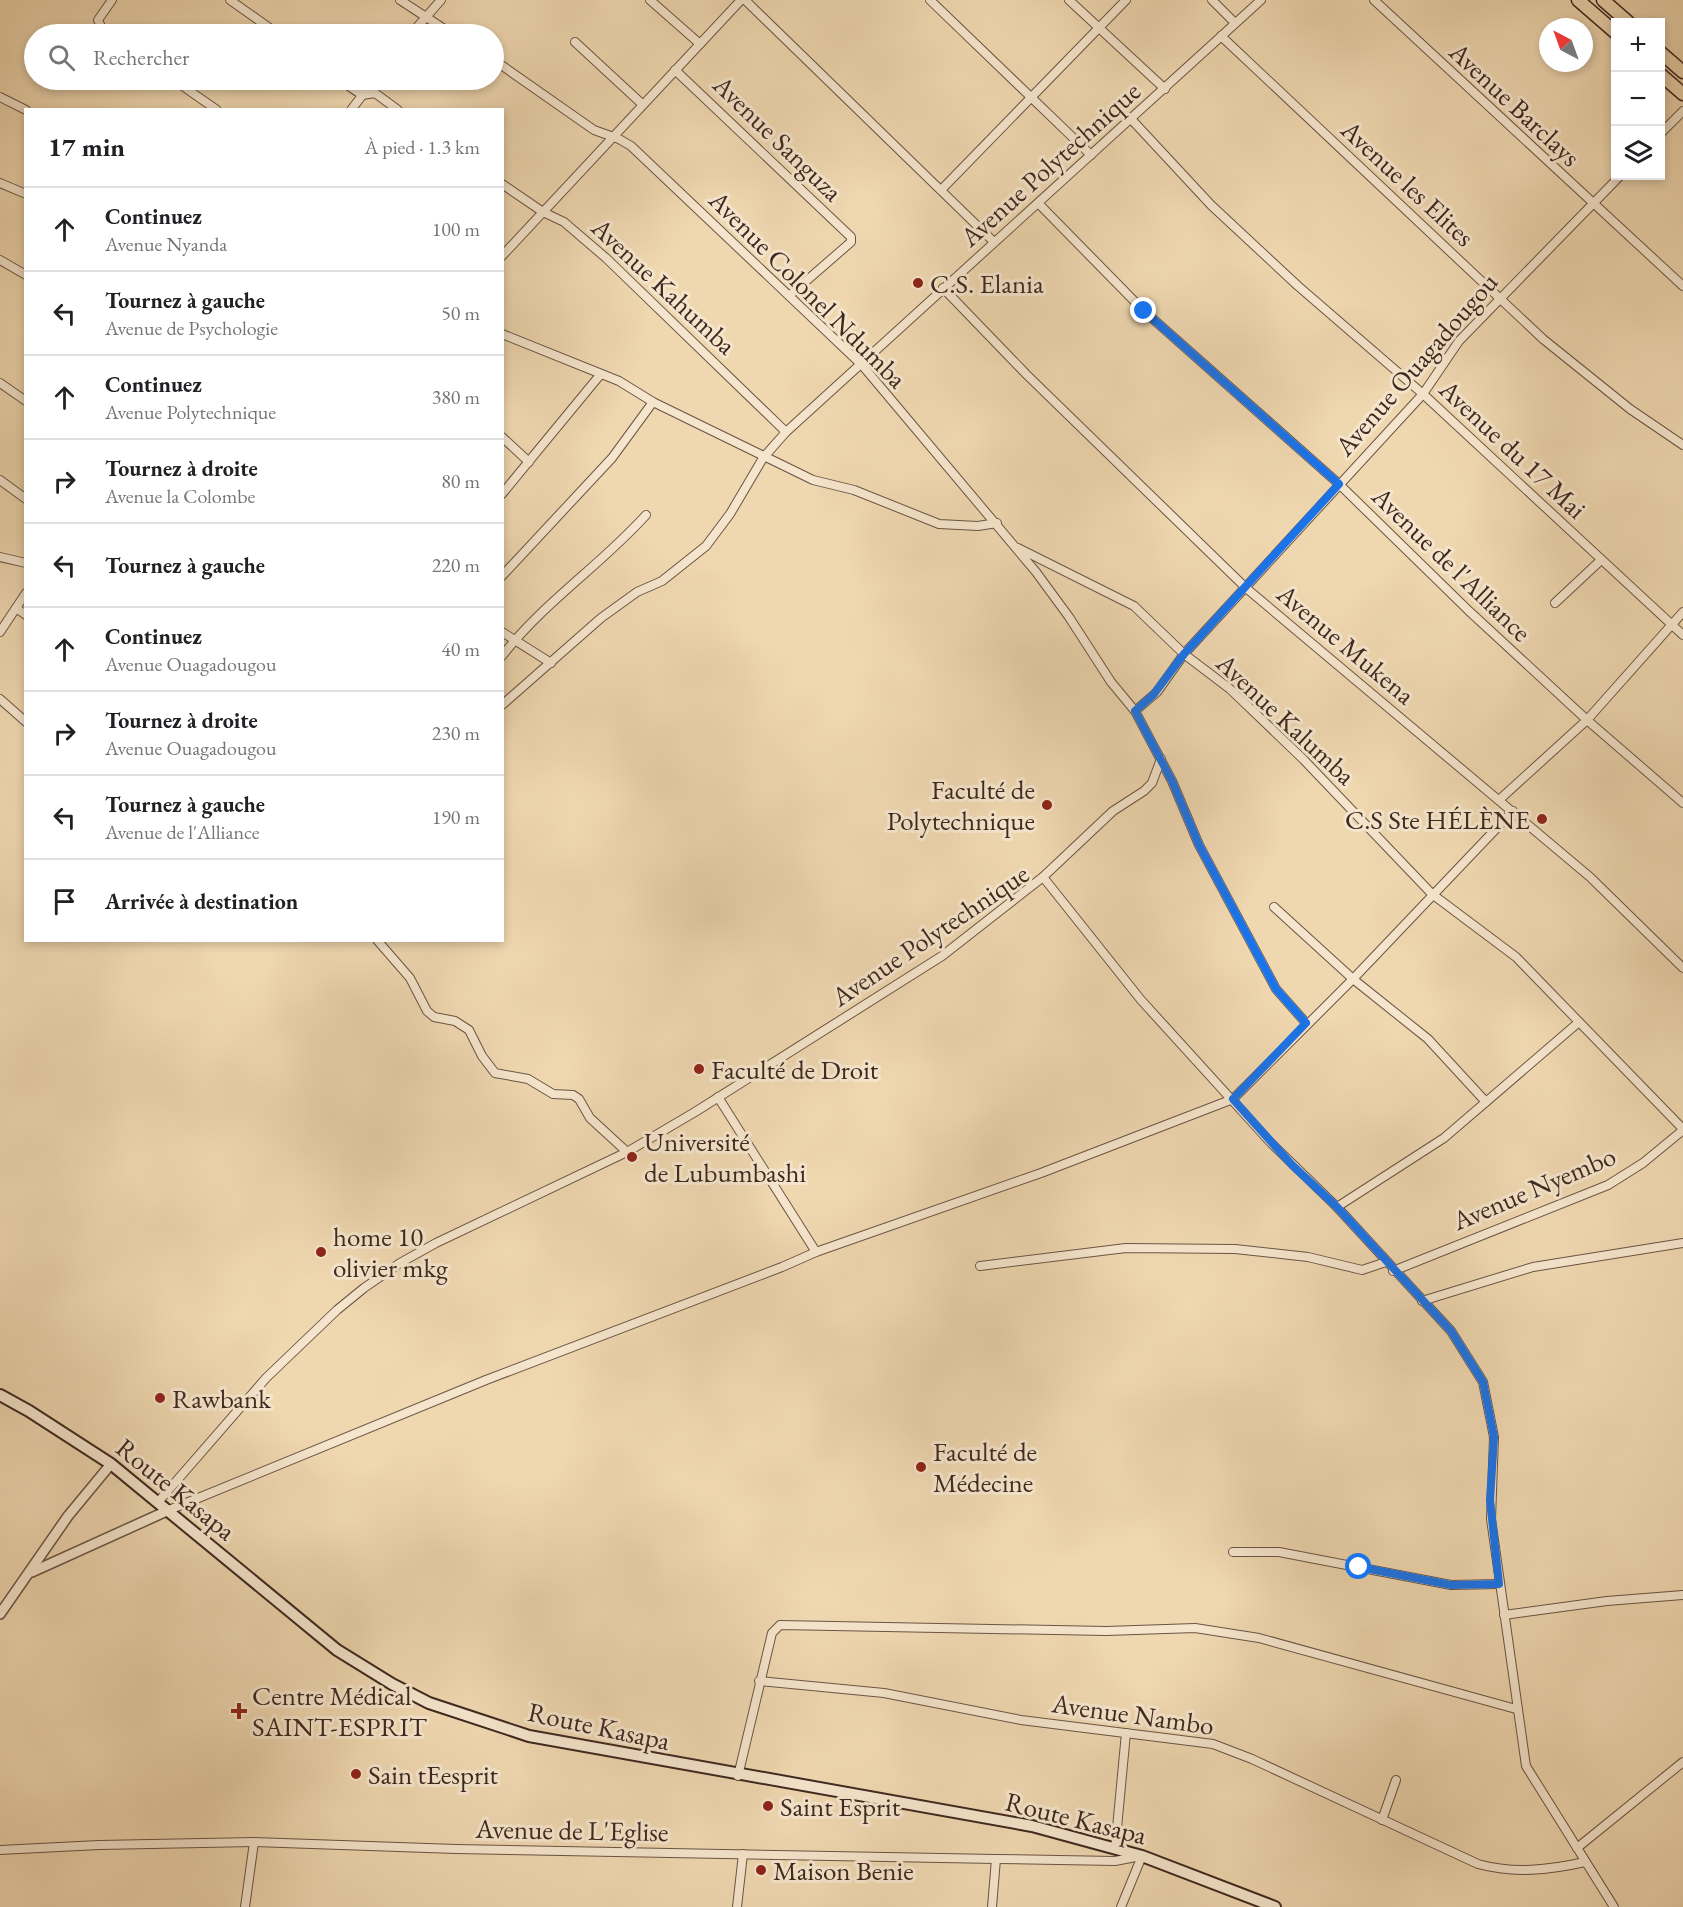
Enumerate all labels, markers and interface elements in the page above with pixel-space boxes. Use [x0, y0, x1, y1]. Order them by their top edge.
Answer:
north arrow [1539, 18, 1593, 72]
map controls [1611, 18, 1665, 180]
button: + [1611, 18, 1665, 72]
search box [24, 24, 504, 90]
street label: Avenue Barclays [1441, 34, 1588, 174]
icon: search [45, 41, 78, 74]
text: Rechercher [93, 43, 189, 72]
street label: Avenue Sanguza [705, 67, 851, 209]
button: − [1611, 72, 1665, 126]
street label: Avenue Polytechnique [952, 74, 1148, 255]
street label: Avenue les Elites [1333, 112, 1482, 254]
button: layers [1611, 126, 1665, 180]
text: 17 min [48, 130, 125, 164]
text: À pied · 1.3 km [364, 134, 480, 160]
street label: Avenue Colonel Ndumba [701, 182, 915, 396]
text: Continuez [105, 202, 202, 231]
street label: Avenue Kahumba [584, 209, 744, 362]
icon: ahead [48, 213, 81, 246]
text: 100 m [432, 216, 480, 242]
text: Avenue Nyanda [105, 231, 227, 257]
street label: Avenue Ouagadougou [1326, 265, 1505, 464]
place label: C.S. Elania [930, 266, 1044, 301]
marker: C.S. Elania [911, 276, 925, 290]
text: Tournez à gauche [105, 286, 265, 315]
icon: left [48, 297, 81, 330]
route end [1130, 297, 1156, 323]
text: 50 m [441, 300, 480, 326]
text: Avenue de Psychologie [105, 315, 278, 341]
text: Continuez [105, 370, 202, 399]
street label: Avenue du 17 Mai [1431, 371, 1594, 526]
icon: ahead [48, 381, 81, 414]
text: 380 m [432, 384, 480, 410]
text: Avenue Polytechnique [105, 399, 276, 425]
text: Tournez à droite [105, 454, 258, 483]
icon: right [48, 465, 81, 498]
text: 80 m [441, 468, 480, 494]
street label: Avenue de l'Alliance [1364, 478, 1539, 649]
text: Avenue la Colombe [105, 483, 255, 509]
icon: left [48, 549, 81, 582]
text: Tournez à gauche [105, 551, 265, 580]
text: 220 m [432, 552, 480, 578]
street label: Avenue Mukena [1269, 575, 1422, 712]
text: Continuez [105, 622, 202, 651]
icon: ahead [48, 633, 81, 666]
text: 40 m [441, 636, 480, 662]
street label: Avenue Kalumba [1208, 645, 1363, 793]
text: Avenue Ouagadougou [105, 651, 277, 677]
text: Tournez à droite [105, 706, 258, 735]
icon: right [48, 717, 81, 750]
text: 230 m [432, 720, 480, 746]
text: Avenue Ouagadougou [105, 735, 277, 761]
place label: Faculté de Polytechnique [887, 772, 1035, 838]
text: Tournez à gauche [105, 790, 265, 819]
marker: Faculté de Polytechnique [1040, 798, 1054, 812]
icon: left [48, 801, 81, 834]
place label: C.S Ste HÉLÈNE [1345, 802, 1530, 837]
text: 190 m [432, 804, 480, 830]
marker: C.S Ste HÉLÈNE [1535, 812, 1549, 826]
text: Avenue de l'Alliance [105, 819, 260, 845]
street label: Avenue Polytechnique [824, 856, 1036, 1015]
icon: arrive [48, 885, 81, 918]
text: Arrivée à destination [105, 887, 298, 916]
place label: Faculté de Droit [711, 1052, 879, 1087]
marker: Faculté de Droit [692, 1062, 706, 1076]
place label: Université de Lubumbashi [644, 1124, 806, 1190]
street label: Avenue Nyembo [1446, 1138, 1621, 1239]
marker: Université de Lubumbashi [625, 1150, 639, 1164]
place label: home 10 olivier mkg [333, 1219, 448, 1285]
marker: home 10 olivier mkg [314, 1245, 328, 1259]
place label: Rawbank [172, 1381, 271, 1416]
marker: Rawbank [153, 1391, 167, 1405]
street label: Route Kasapa [109, 1430, 243, 1548]
place label: Faculté de Médecine [933, 1434, 1037, 1500]
marker: Faculté de Médecine [914, 1460, 928, 1474]
route start [1345, 1553, 1371, 1579]
place label: Centre Médical SAINT-ESPRIT [252, 1678, 428, 1744]
street label: Avenue Nambo [1049, 1685, 1216, 1743]
street label: Route Kasapa [525, 1694, 673, 1758]
marker: Centre Médical SAINT-ESPRIT [230, 1702, 248, 1720]
place label: Sain tEesprit [368, 1757, 499, 1792]
marker: Sain tEesprit [349, 1767, 363, 1781]
street label: Route Kasapa [1002, 1784, 1150, 1852]
place label: Saint Esprit [780, 1789, 901, 1824]
marker: Saint Esprit [761, 1799, 775, 1813]
street label: Avenue de L'Eglise [474, 1811, 669, 1849]
place label: Maison Benie [773, 1853, 914, 1888]
marker: Maison Benie [754, 1863, 768, 1877]

